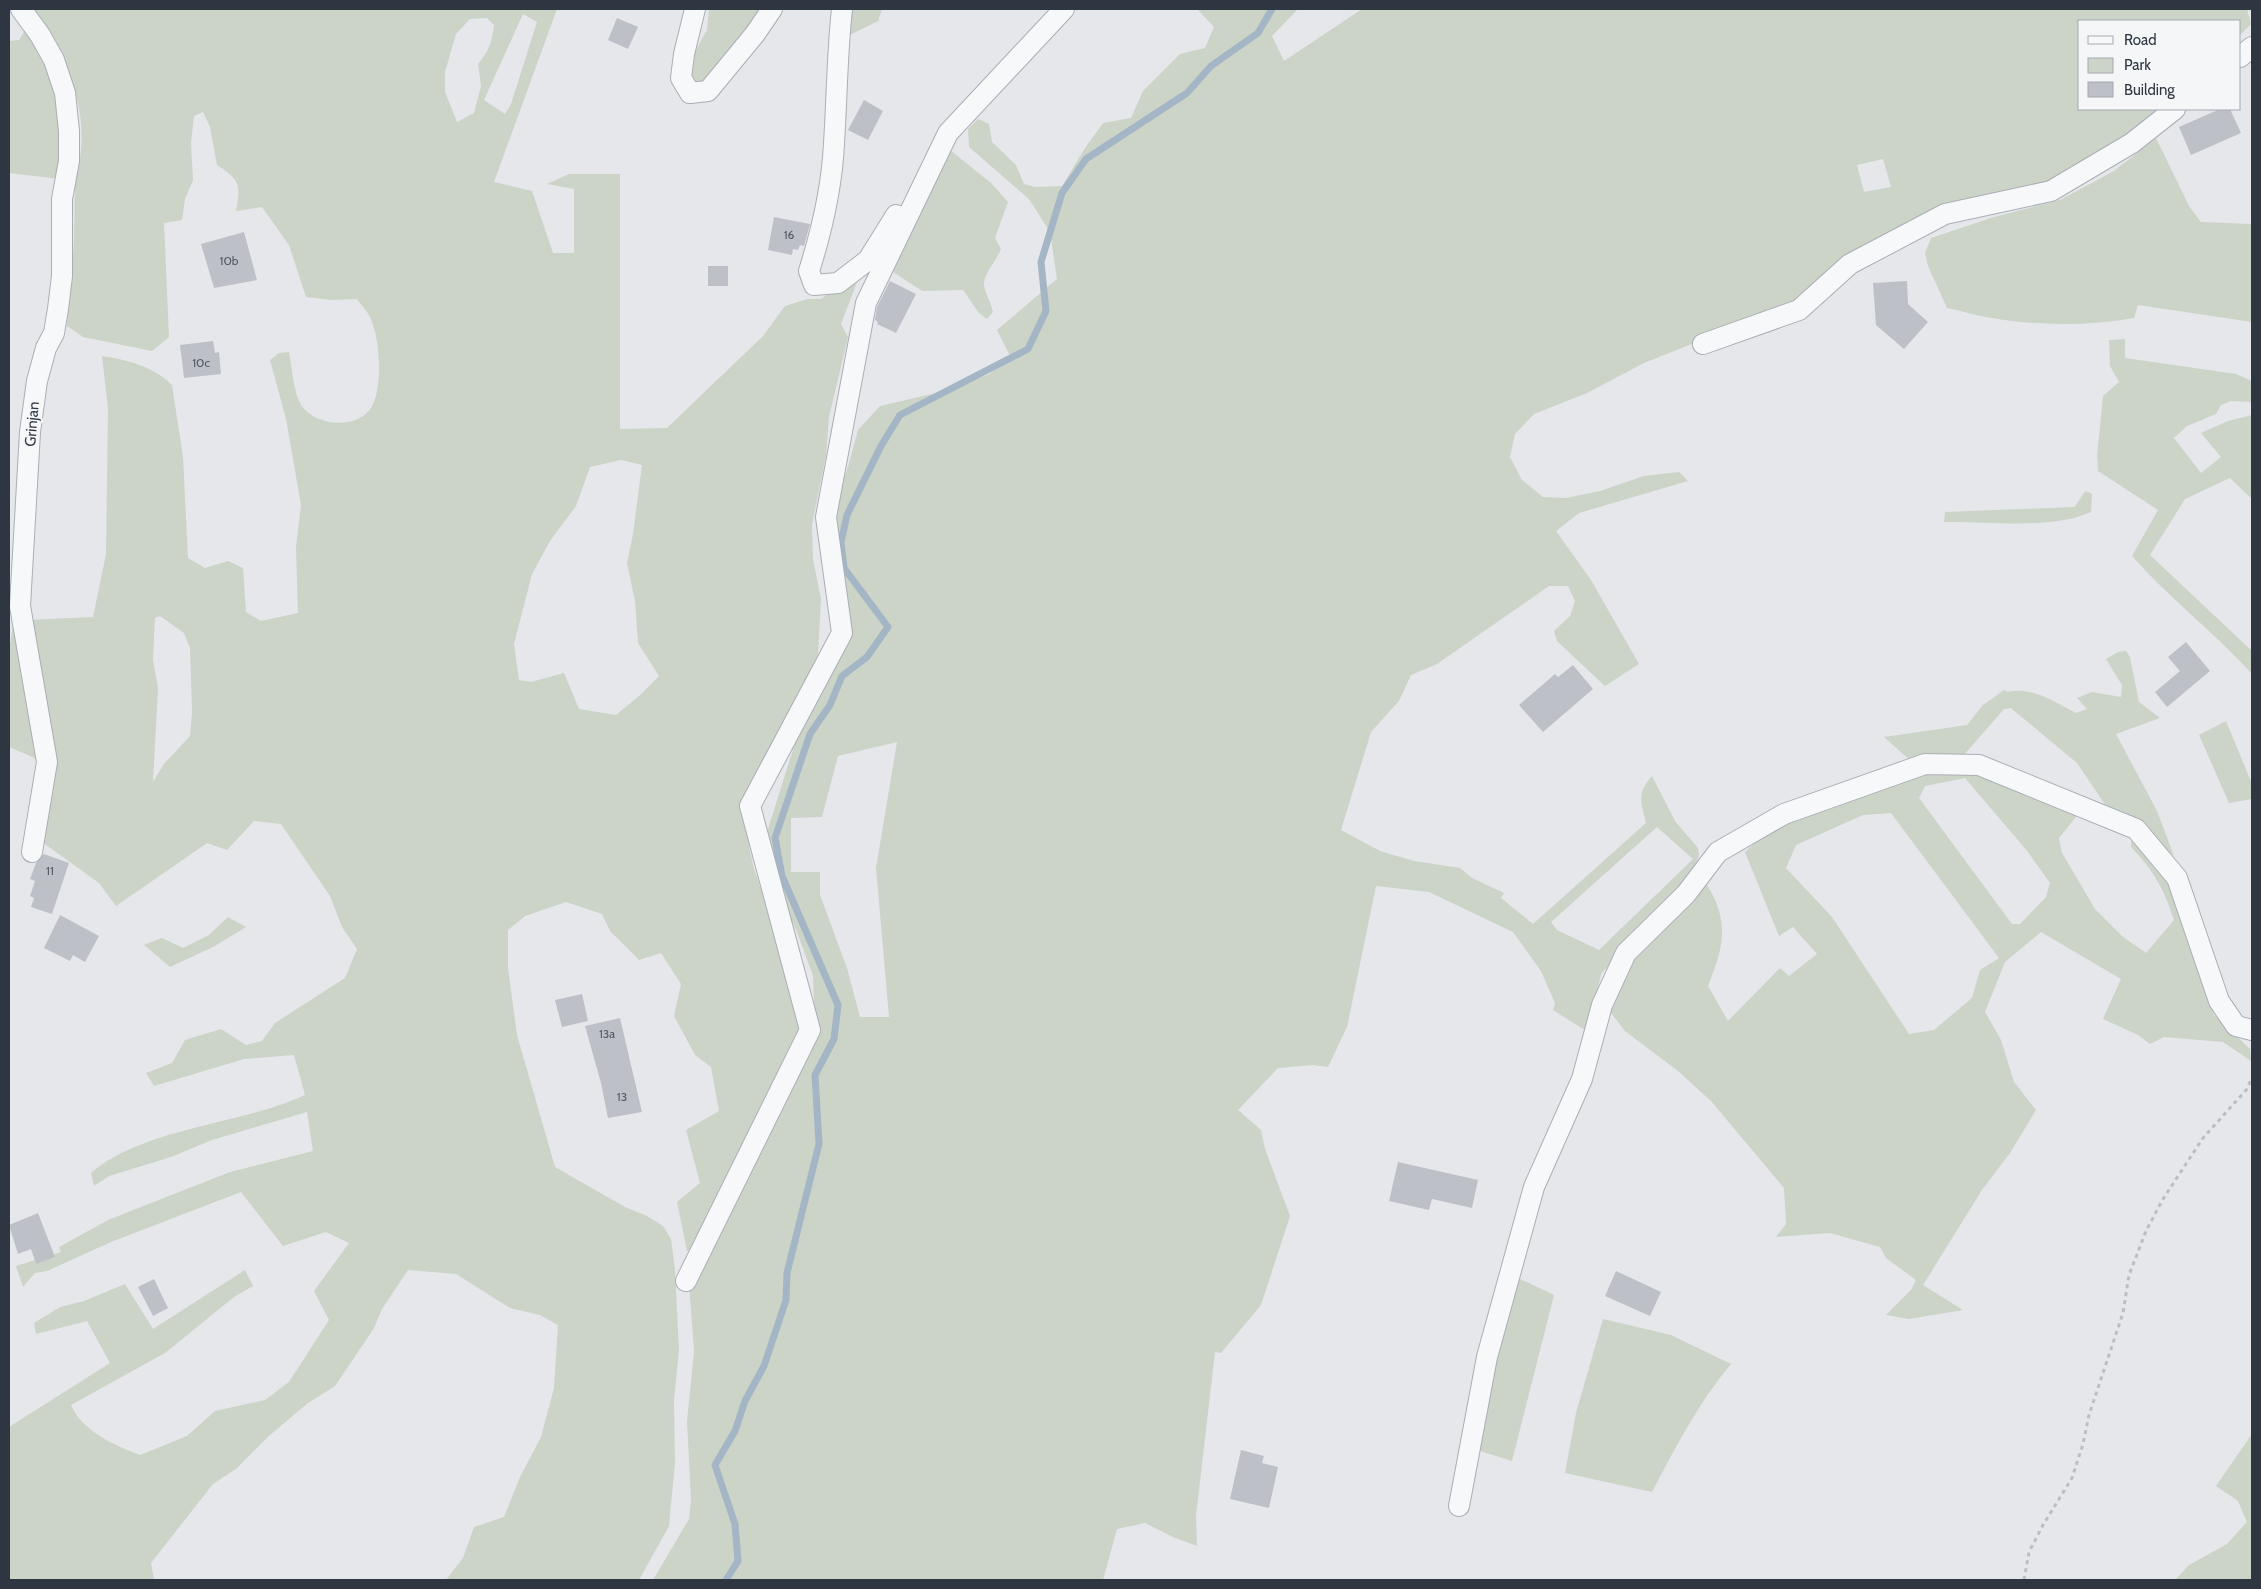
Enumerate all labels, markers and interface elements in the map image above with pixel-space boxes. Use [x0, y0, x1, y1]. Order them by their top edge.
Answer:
legend [2078, 20, 2241, 110]
text: Road [2124, 31, 2157, 49]
text: Park [2124, 56, 2151, 74]
text: Building [2124, 81, 2175, 99]
house number: 16 [784, 227, 795, 242]
house number: 10b [220, 253, 239, 268]
house number: 10c [192, 355, 210, 370]
street label: Grinjan [21, 401, 43, 447]
house number: 11 [46, 863, 54, 878]
house number: 13a [599, 1026, 615, 1041]
house number: 13 [617, 1089, 627, 1104]

